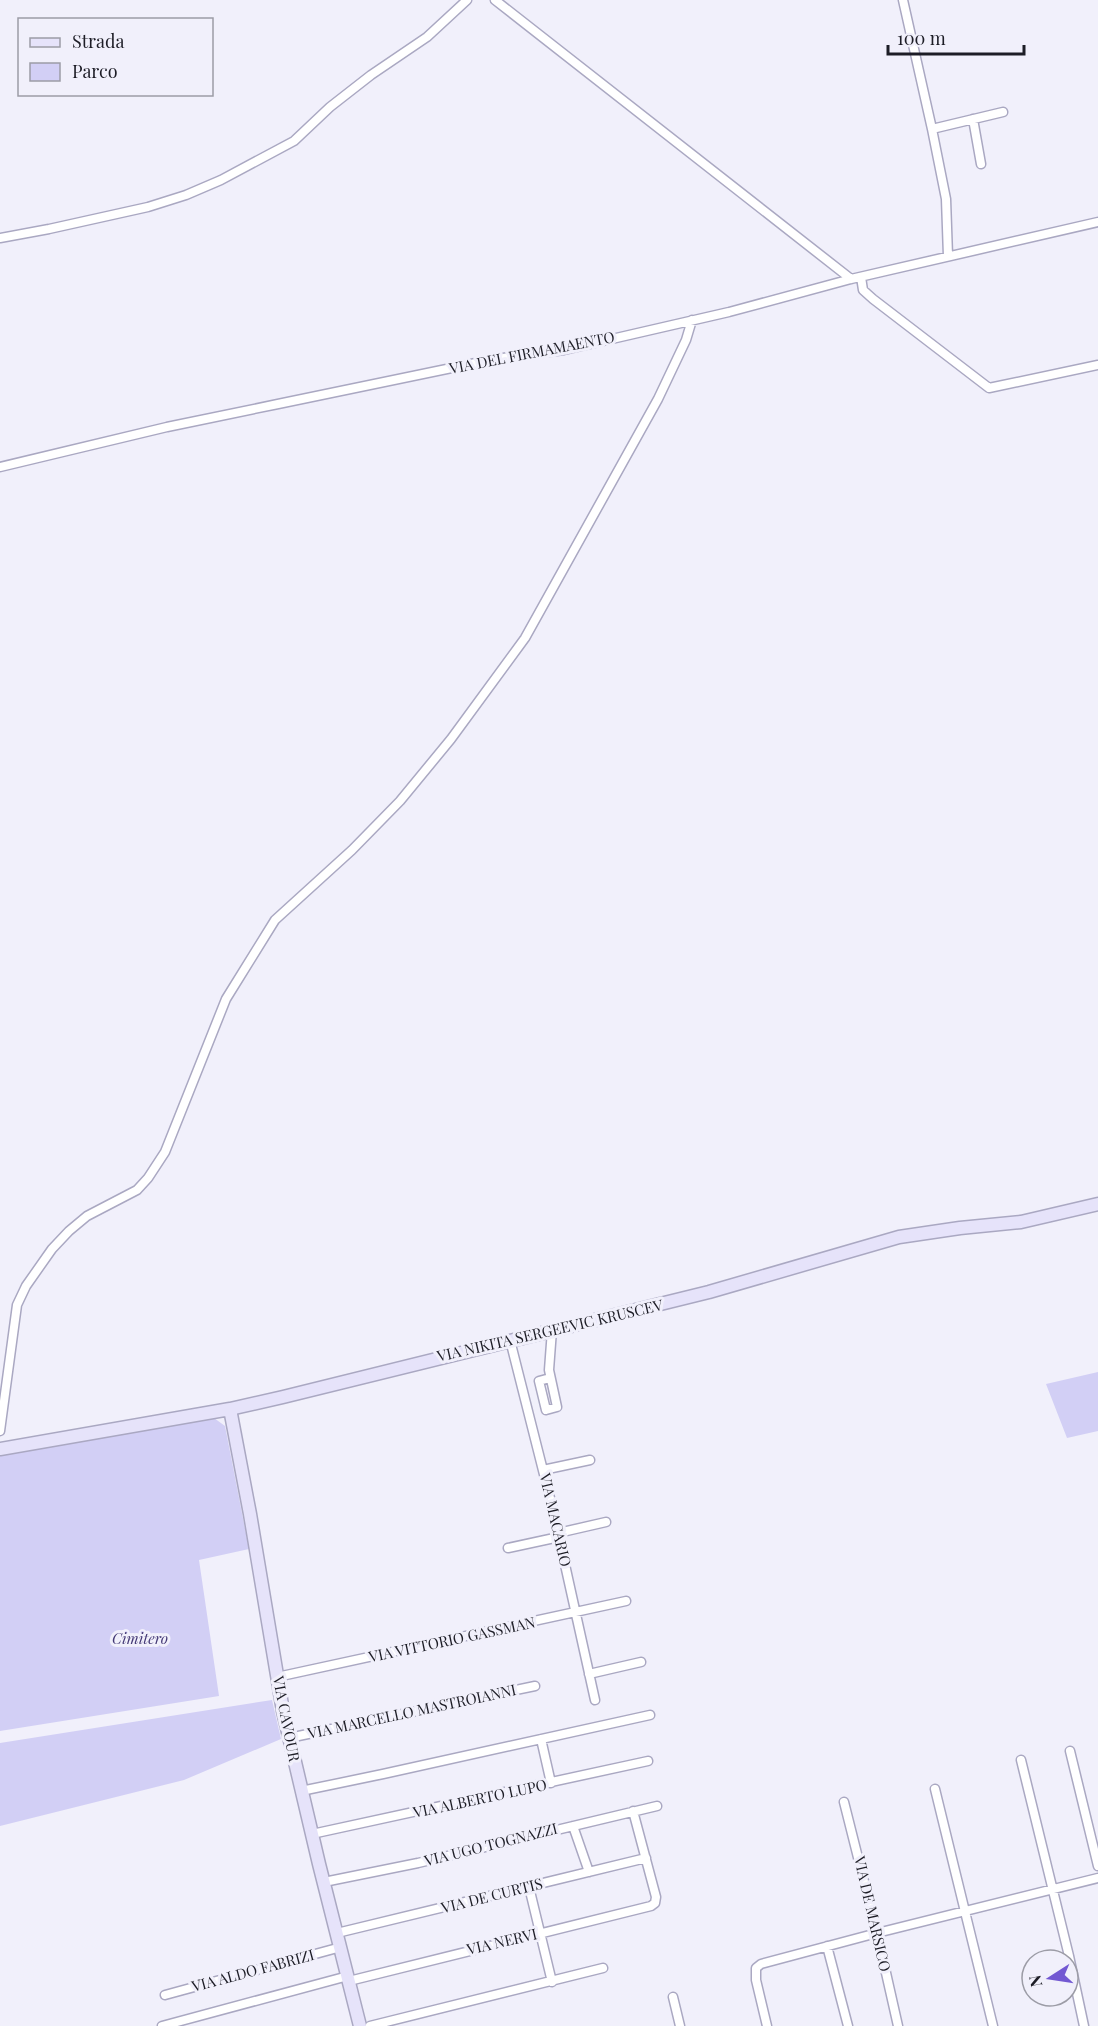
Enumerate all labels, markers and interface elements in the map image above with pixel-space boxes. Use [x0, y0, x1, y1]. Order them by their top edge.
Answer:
legend [18, 18, 213, 96]
scale bar [888, 18, 1024, 56]
text: 100 m [897, 26, 946, 50]
text: Strada [72, 29, 125, 53]
text: Parco [72, 59, 118, 83]
street label: VIA DEL FIRMAMAENTO [446, 326, 616, 378]
street label: VIA NIKITA SERGEEVIC KRUSCEV [434, 1294, 665, 1366]
street label: VIA MACARIO [535, 1470, 576, 1568]
street label: VIA VITTORIO GASSMAN [366, 1611, 537, 1667]
park label: Cimitero [112, 1628, 168, 1648]
street label: VIA CAVOUR [269, 1673, 305, 1764]
street label: VIA MARCELLO MASTROIANNI [305, 1679, 518, 1743]
street label: VIA ALBERTO LUPO [410, 1774, 549, 1822]
street label: VIA UGO TOGNAZZI [421, 1818, 560, 1871]
street label: VIA DE MARSICO [850, 1853, 896, 1973]
street label: VIA DE CURTIS [438, 1873, 545, 1918]
street label: VIA NERVI [464, 1923, 539, 1959]
street label: VIA ALDO FABRIZI [188, 1944, 316, 1996]
north arrow [1020, 1948, 1080, 2008]
text: N [1023, 1973, 1046, 1989]

